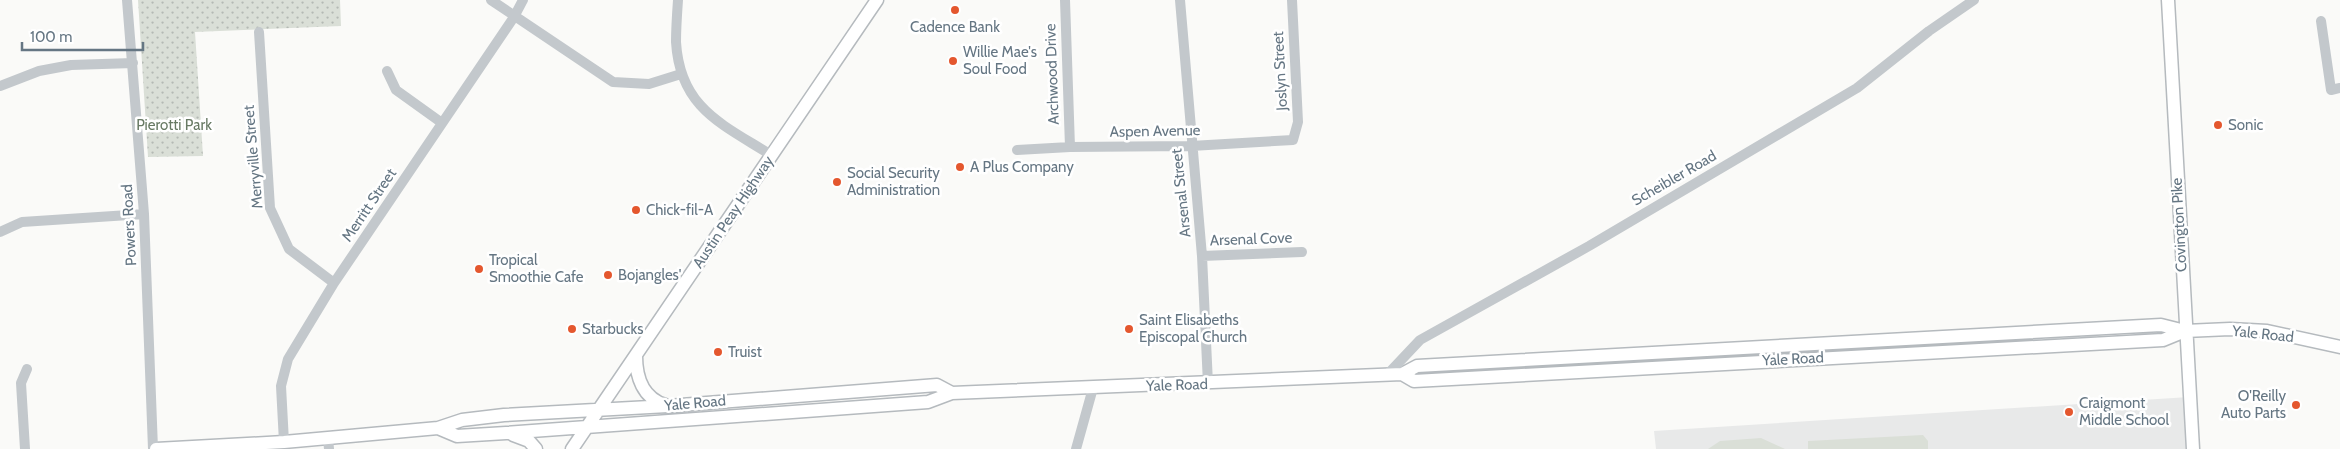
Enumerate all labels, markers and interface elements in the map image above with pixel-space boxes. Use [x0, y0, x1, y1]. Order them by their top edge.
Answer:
marker: Cadence Bank [949, 4, 961, 16]
place label: Cadence Bank [910, 18, 1000, 36]
scale bar [22, 20, 144, 52]
street label: Archwood Drive [1041, 23, 1063, 125]
text: 100 m [30, 28, 72, 46]
street label: Joslyn Street [1269, 31, 1291, 112]
place label: Willie Mae's Soul Food [963, 43, 1037, 78]
marker: Willie Mae's Soul Food [947, 55, 959, 67]
street label: Merryville Street [240, 104, 266, 210]
park label: Pierotti Park [136, 116, 212, 134]
place label: Sonic [2228, 116, 2264, 134]
marker: Sonic [2212, 119, 2224, 131]
street label: Aspen Avenue [1109, 121, 1201, 141]
street label: Scheibler Road [1628, 147, 1720, 209]
street label: Arsenal Street [1167, 148, 1195, 238]
street label: Austin Peay Highway [689, 152, 777, 272]
place label: A Plus Company [970, 158, 1074, 176]
marker: A Plus Company [954, 161, 966, 173]
place label: Social Security Administration [847, 164, 940, 199]
street label: Merritt Street [338, 165, 400, 245]
marker: Social Security Administration [831, 176, 843, 188]
street label: Covington Pike [2168, 177, 2190, 273]
street label: Powers Road [118, 184, 140, 266]
place label: Chick-fil-A [646, 201, 714, 219]
marker: Chick-fil-A [630, 204, 642, 216]
street label: Arsenal Cove [1209, 229, 1293, 249]
place label: Tropical Smoothie Cafe [489, 251, 584, 286]
marker: Tropical Smoothie Cafe [473, 263, 485, 275]
place label: Bojangles' [618, 266, 682, 284]
marker: Bojangles' [602, 269, 614, 281]
place label: Saint Elisabeths Episcopal Church [1139, 311, 1247, 346]
place label: Starbucks [582, 320, 643, 338]
street label: Yale Road [2230, 322, 2295, 346]
marker: Starbucks [566, 323, 578, 335]
marker: Saint Elisabeths Episcopal Church [1123, 323, 1135, 335]
place label: Truist [728, 343, 762, 361]
marker: Truist [712, 346, 724, 358]
street label: Yale Road [1761, 348, 1824, 370]
street label: Yale Road [1145, 375, 1208, 395]
place label: O'Reilly Auto Parts [2221, 387, 2286, 422]
street label: Yale Road [662, 391, 727, 415]
place label: Craigmont Middle School [2079, 394, 2170, 429]
marker: O'Reilly Auto Parts [2290, 399, 2302, 411]
marker: Craigmont Middle School [2063, 406, 2075, 418]

